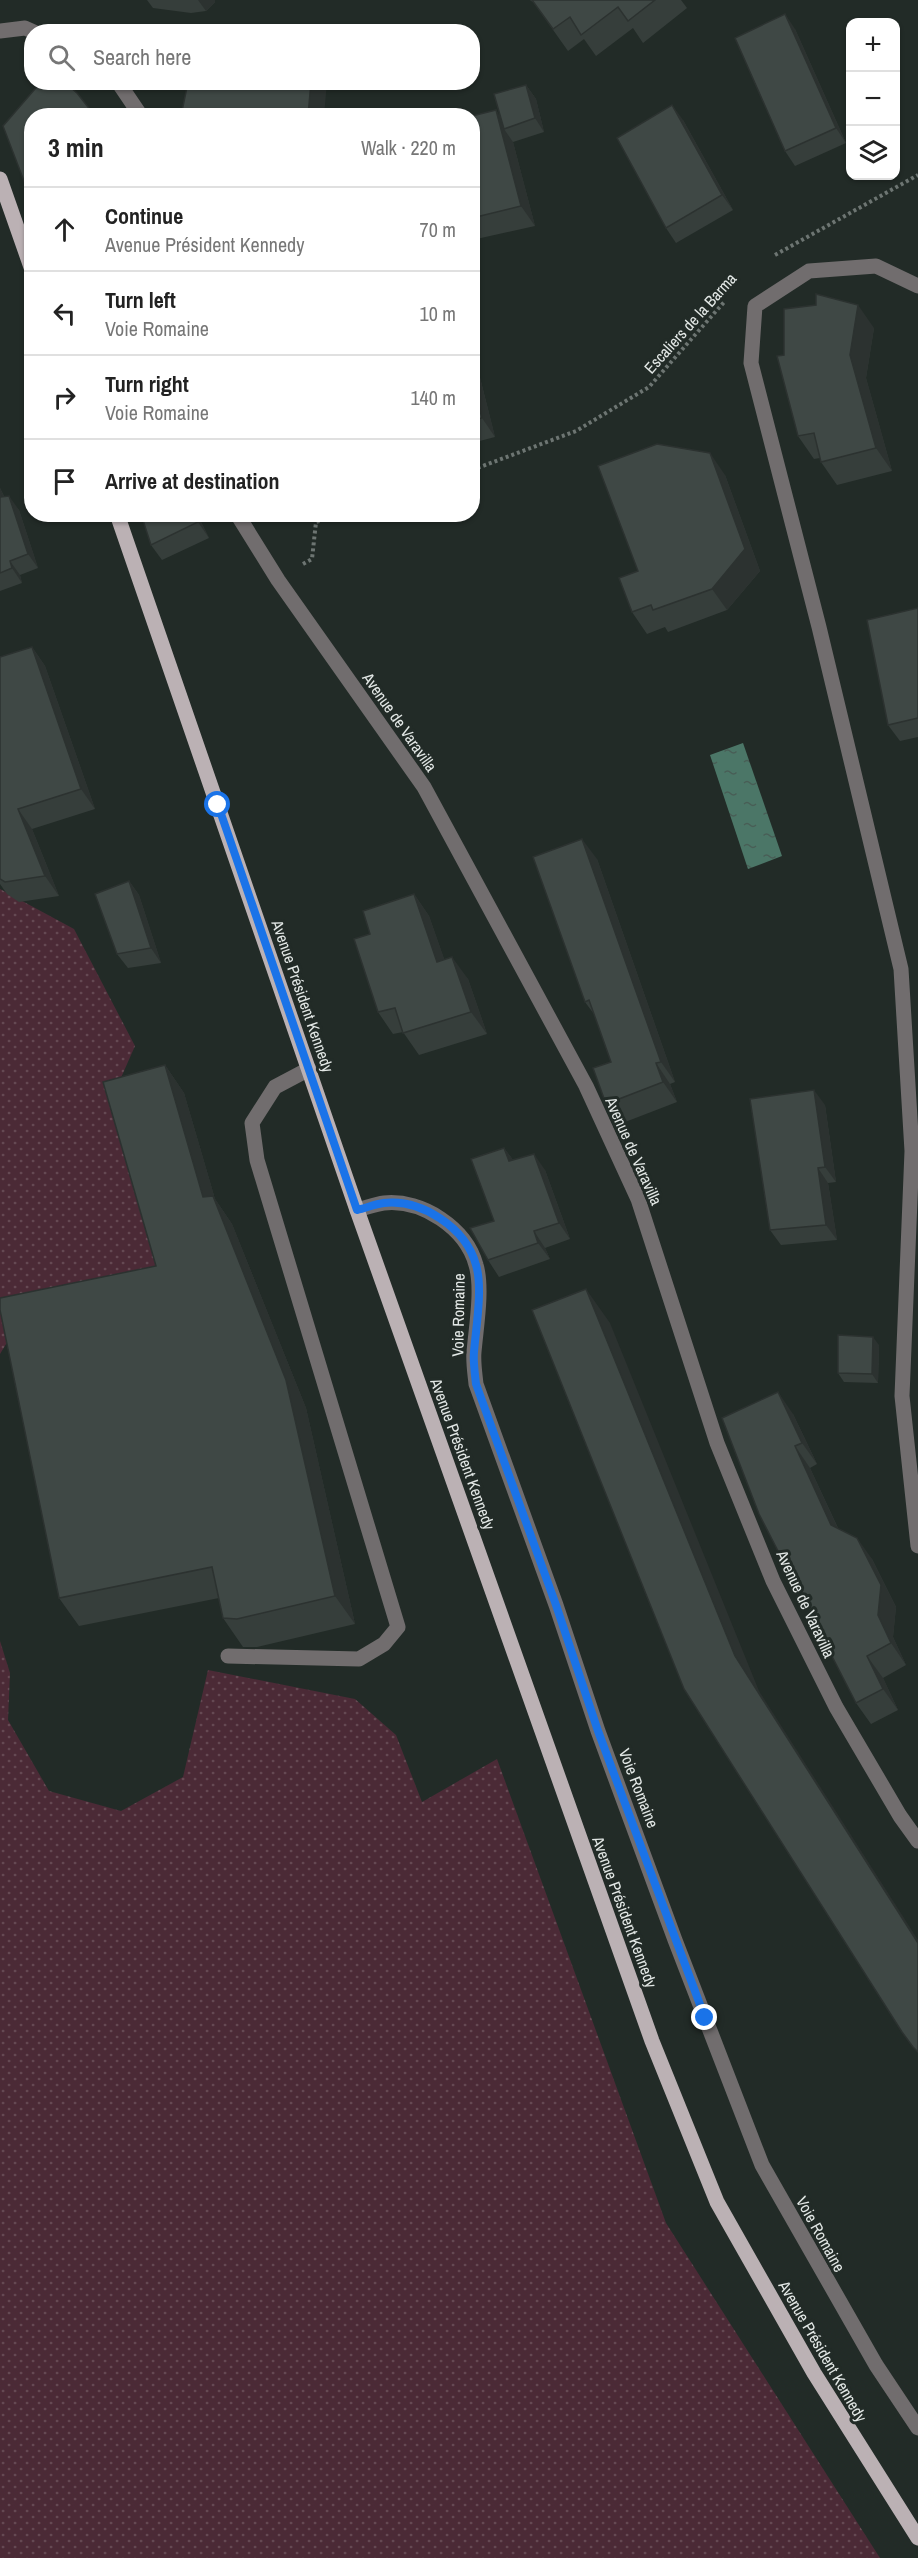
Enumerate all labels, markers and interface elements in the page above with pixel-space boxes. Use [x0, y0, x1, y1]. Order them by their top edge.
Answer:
map controls [846, 18, 900, 180]
button: + [846, 18, 900, 72]
search box [24, 24, 480, 90]
icon: search [45, 41, 78, 74]
text: Search here [93, 42, 191, 72]
button: − [846, 72, 900, 126]
button: layers [846, 126, 900, 180]
text: 3 min [48, 130, 104, 165]
text: Walk · 220 m [361, 134, 456, 161]
text: Continue [105, 201, 183, 231]
icon: ahead [48, 213, 81, 246]
text: 70 m [420, 216, 456, 243]
text: Avenue Président Kennedy [105, 231, 304, 258]
street label: Escaliers de la Barma [639, 267, 742, 378]
text: Turn left [105, 285, 176, 315]
icon: left [48, 297, 81, 330]
text: 10 m [420, 300, 456, 327]
text: Voie Romaine [105, 315, 209, 342]
text: Turn right [105, 369, 189, 399]
icon: right [48, 381, 81, 414]
text: 140 m [410, 384, 456, 411]
text: Voie Romaine [105, 399, 209, 426]
icon: arrive [48, 465, 81, 498]
text: Arrive at destination [105, 466, 279, 496]
street label: Avenue de Varavilla [357, 667, 443, 776]
route start [204, 791, 230, 817]
street label: Avenue Président Kennedy [266, 916, 340, 1075]
street label: Avenue de Varavilla [600, 1093, 668, 1209]
street label: Voie Romaine [446, 1273, 470, 1357]
street label: Avenue Président Kennedy [425, 1374, 501, 1533]
street label: Avenue de Varavilla [771, 1546, 841, 1662]
street label: Voie Romaine [614, 1745, 664, 1831]
street label: Avenue Président Kennedy [587, 1832, 663, 1991]
route end [691, 2004, 717, 2030]
street label: Voie Romaine [791, 2192, 851, 2276]
street label: Avenue Président Kennedy [773, 2276, 873, 2426]

